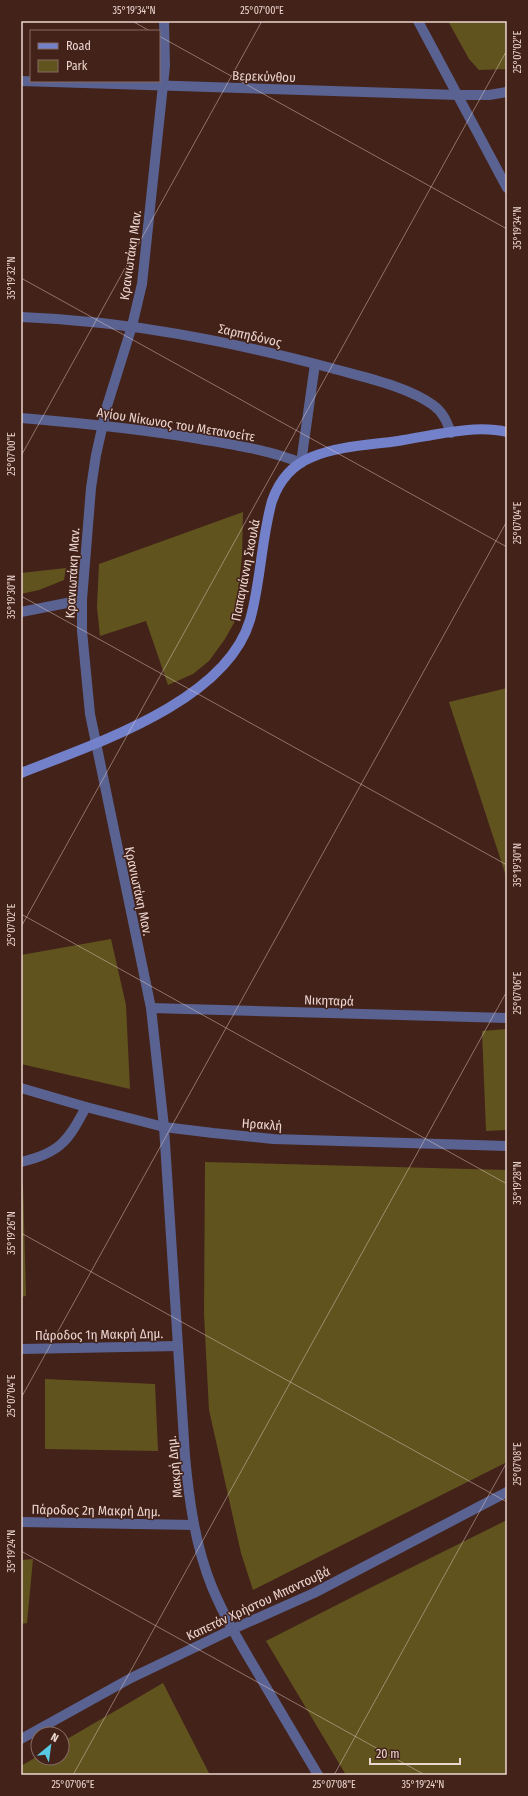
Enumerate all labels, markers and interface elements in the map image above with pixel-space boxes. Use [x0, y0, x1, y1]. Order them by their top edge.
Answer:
text: 35°19'34"N [112, 5, 156, 17]
text: 25°07'00"E [240, 5, 284, 17]
legend [30, 30, 160, 82]
text: 25°07'02"E [512, 30, 524, 73]
text: Road [66, 39, 91, 53]
text: Park [66, 59, 88, 73]
street label: Βερεκύνθου [232, 68, 296, 85]
text: 35°19'34"N [512, 206, 524, 250]
street label: Κρανιωτάκη Μαν. [117, 209, 144, 301]
text: 35°19'32"N [6, 256, 18, 300]
street label: Σαρπηδόνος [217, 321, 284, 350]
street label: Αγίου Νίκωνος του Μετανοείτε [96, 405, 256, 444]
text: 25°07'00"E [6, 432, 18, 476]
text: 25°07'04"E [512, 501, 524, 544]
street label: Παπαγιάννη Σκουλά [228, 518, 263, 622]
street label: Κρανιωτάκη Μαν. [63, 527, 82, 619]
text: 35°19'30"N [6, 575, 18, 619]
text: 35°19'30"N [512, 843, 524, 887]
street label: Κρανιωτάκη Μαν. [122, 845, 155, 937]
text: 25°07'02"E [6, 903, 18, 946]
text: 25°07'06"E [512, 971, 524, 1015]
street label: Νικηταρά [304, 992, 354, 1009]
street label: Ηρακλή [241, 1116, 283, 1133]
text: 35°19'28"N [512, 1161, 524, 1205]
text: 35°19'26"N [6, 1211, 18, 1255]
street label: Πάροδος 1η Μακρή Δημ. [35, 1326, 163, 1343]
text: 25°07'04"E [6, 1374, 18, 1417]
street label: Μακρή Δημ. [164, 1435, 185, 1499]
text: 25°07'08"E [512, 1442, 524, 1486]
street label: Πάροδος 2η Μακρή Δημ. [31, 1502, 161, 1519]
text: 35°19'24"N [6, 1530, 18, 1572]
street label: Καπετάν Χρήστου Μπαντουβά [184, 1564, 332, 1643]
north arrow [30, 1726, 70, 1766]
text: N [49, 1730, 61, 1745]
scale bar [370, 1740, 460, 1766]
text: 20 m [376, 1747, 400, 1761]
text: 25°07'06"E [51, 1779, 95, 1791]
text: 25°07'08"E [312, 1779, 356, 1791]
text: 35°19'24"N [402, 1779, 444, 1791]

